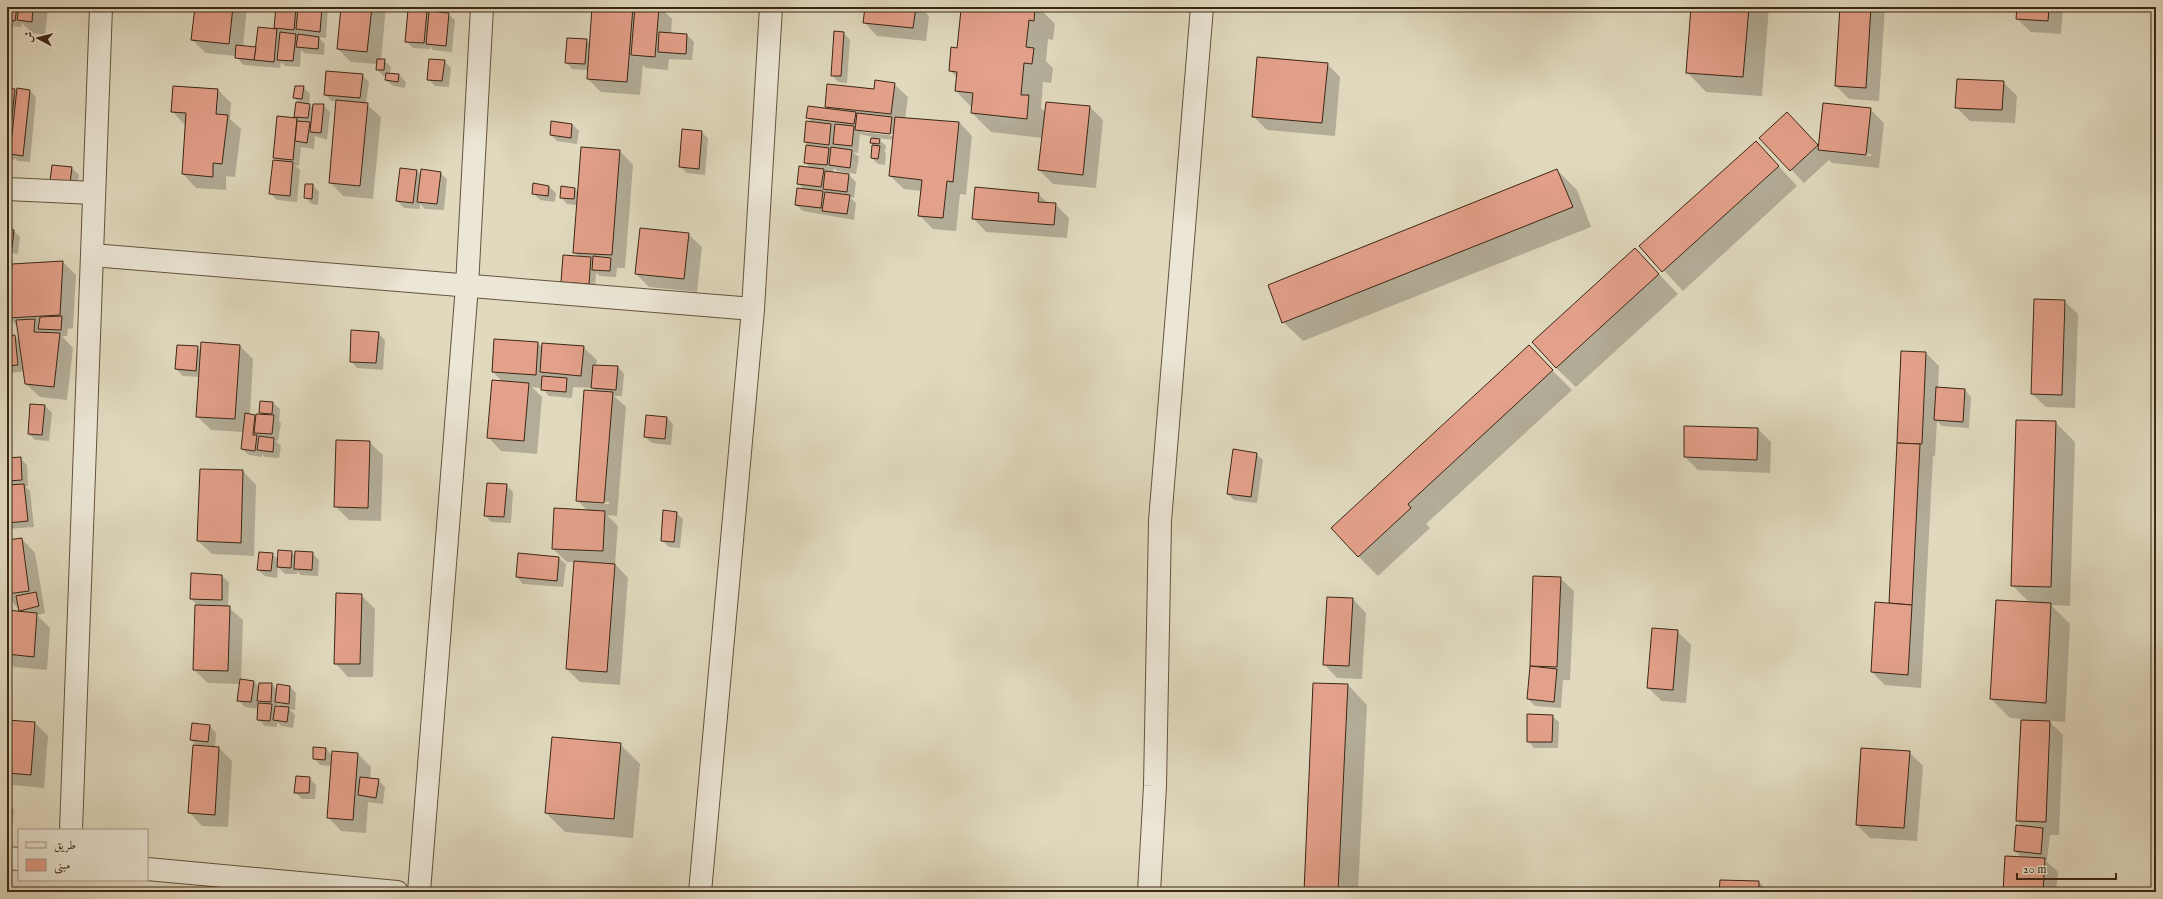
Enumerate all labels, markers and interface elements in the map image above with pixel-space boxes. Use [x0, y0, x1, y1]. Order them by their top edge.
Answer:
north arrow [18, 18, 58, 58]
text: ش [21, 31, 37, 43]
legend [18, 829, 148, 881]
text: طريق [54, 838, 76, 853]
scale bar [2017, 855, 2116, 881]
text: مبنى [54, 858, 70, 874]
text: 20 m [2023, 862, 2046, 877]

